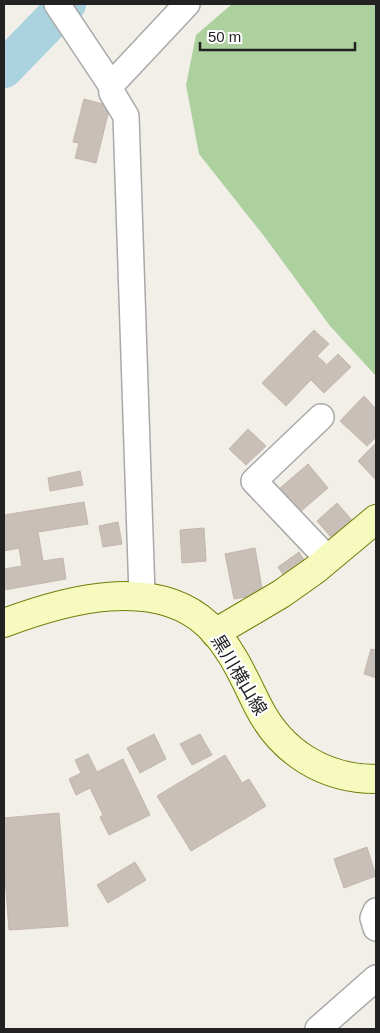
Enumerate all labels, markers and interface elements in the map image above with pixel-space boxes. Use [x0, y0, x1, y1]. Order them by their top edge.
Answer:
scale bar [200, 20, 355, 52]
text: 50 m [208, 28, 241, 45]
street label: 黒川横山線 [207, 631, 271, 719]

